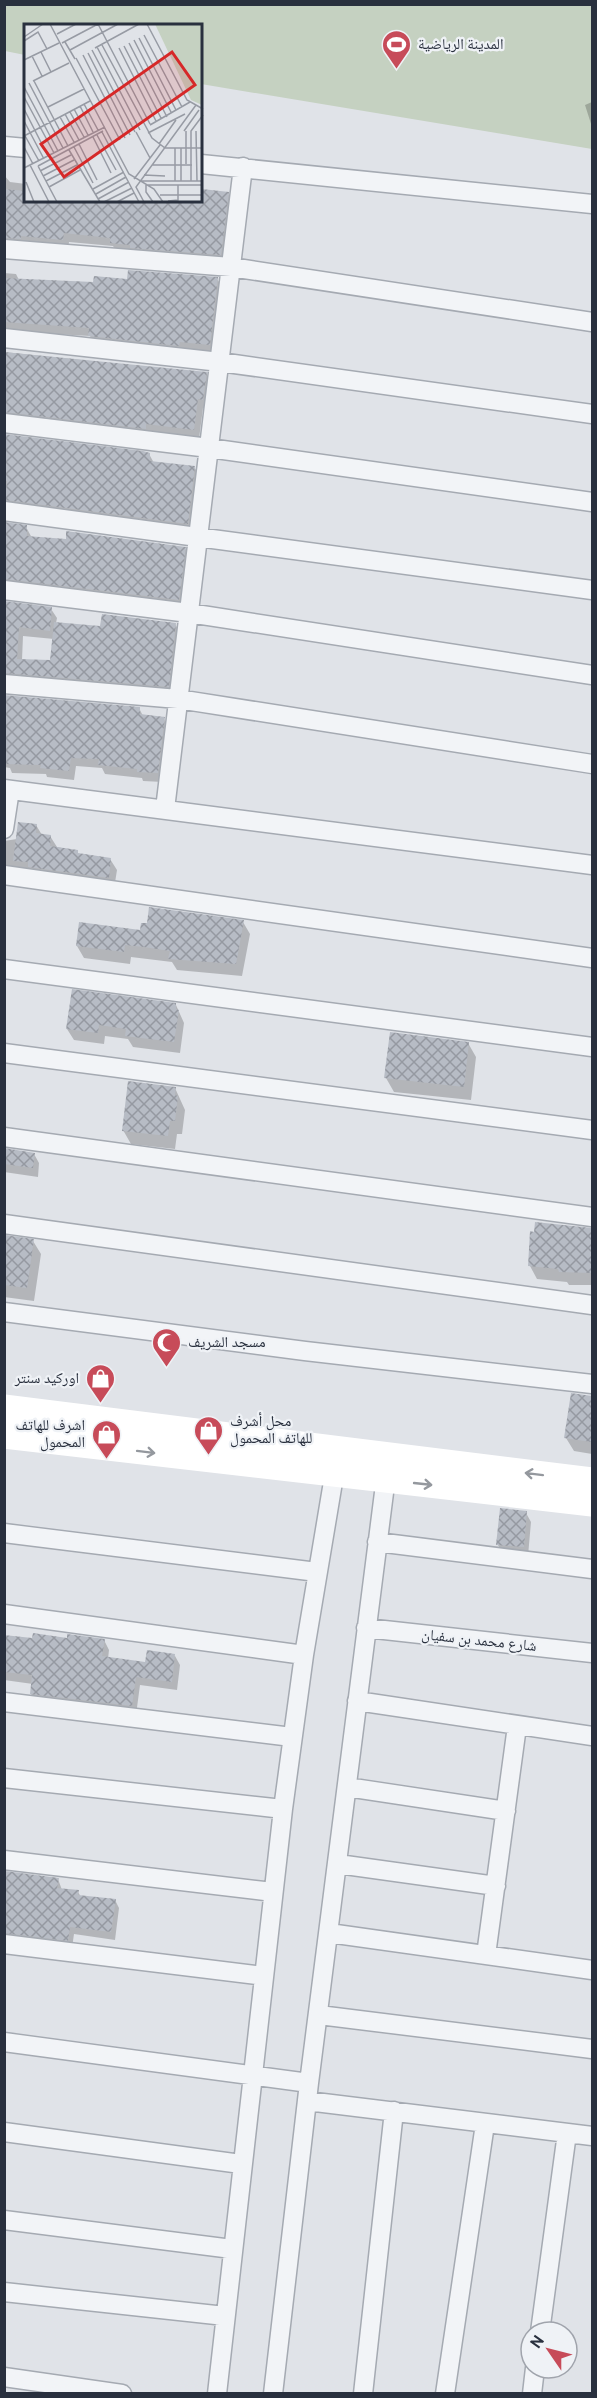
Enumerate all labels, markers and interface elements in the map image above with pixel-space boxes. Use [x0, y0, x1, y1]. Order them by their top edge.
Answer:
inset map [24, 24, 202, 202]
sports icon: المدينة الرياضية [381, 28, 413, 70]
place label: المدينة الرياضية [418, 36, 504, 55]
mosque icon: مسجد الشريف [151, 1326, 183, 1368]
place label: مسجد الشريف [188, 1334, 266, 1353]
shop icon: اوركيد سنتر [84, 1362, 116, 1404]
place label: اوركيد سنتر [14, 1370, 79, 1389]
place label: محل أشرف للهاتف المحمول [230, 1412, 312, 1449]
shop icon: محل أشرف للهاتف المحمول [193, 1414, 225, 1456]
place label: اشرف للهاتف المحمول [15, 1417, 85, 1453]
shop icon: اشرف للهاتف المحمول [90, 1418, 122, 1460]
one-way arrow [136, 1446, 155, 1457]
one-way arrow [525, 1468, 545, 1479]
one-way arrow [413, 1479, 433, 1490]
street label: شارع محمد بن سفيان [420, 1626, 538, 1657]
north arrow [519, 2320, 579, 2380]
text: N [527, 2332, 550, 2353]

